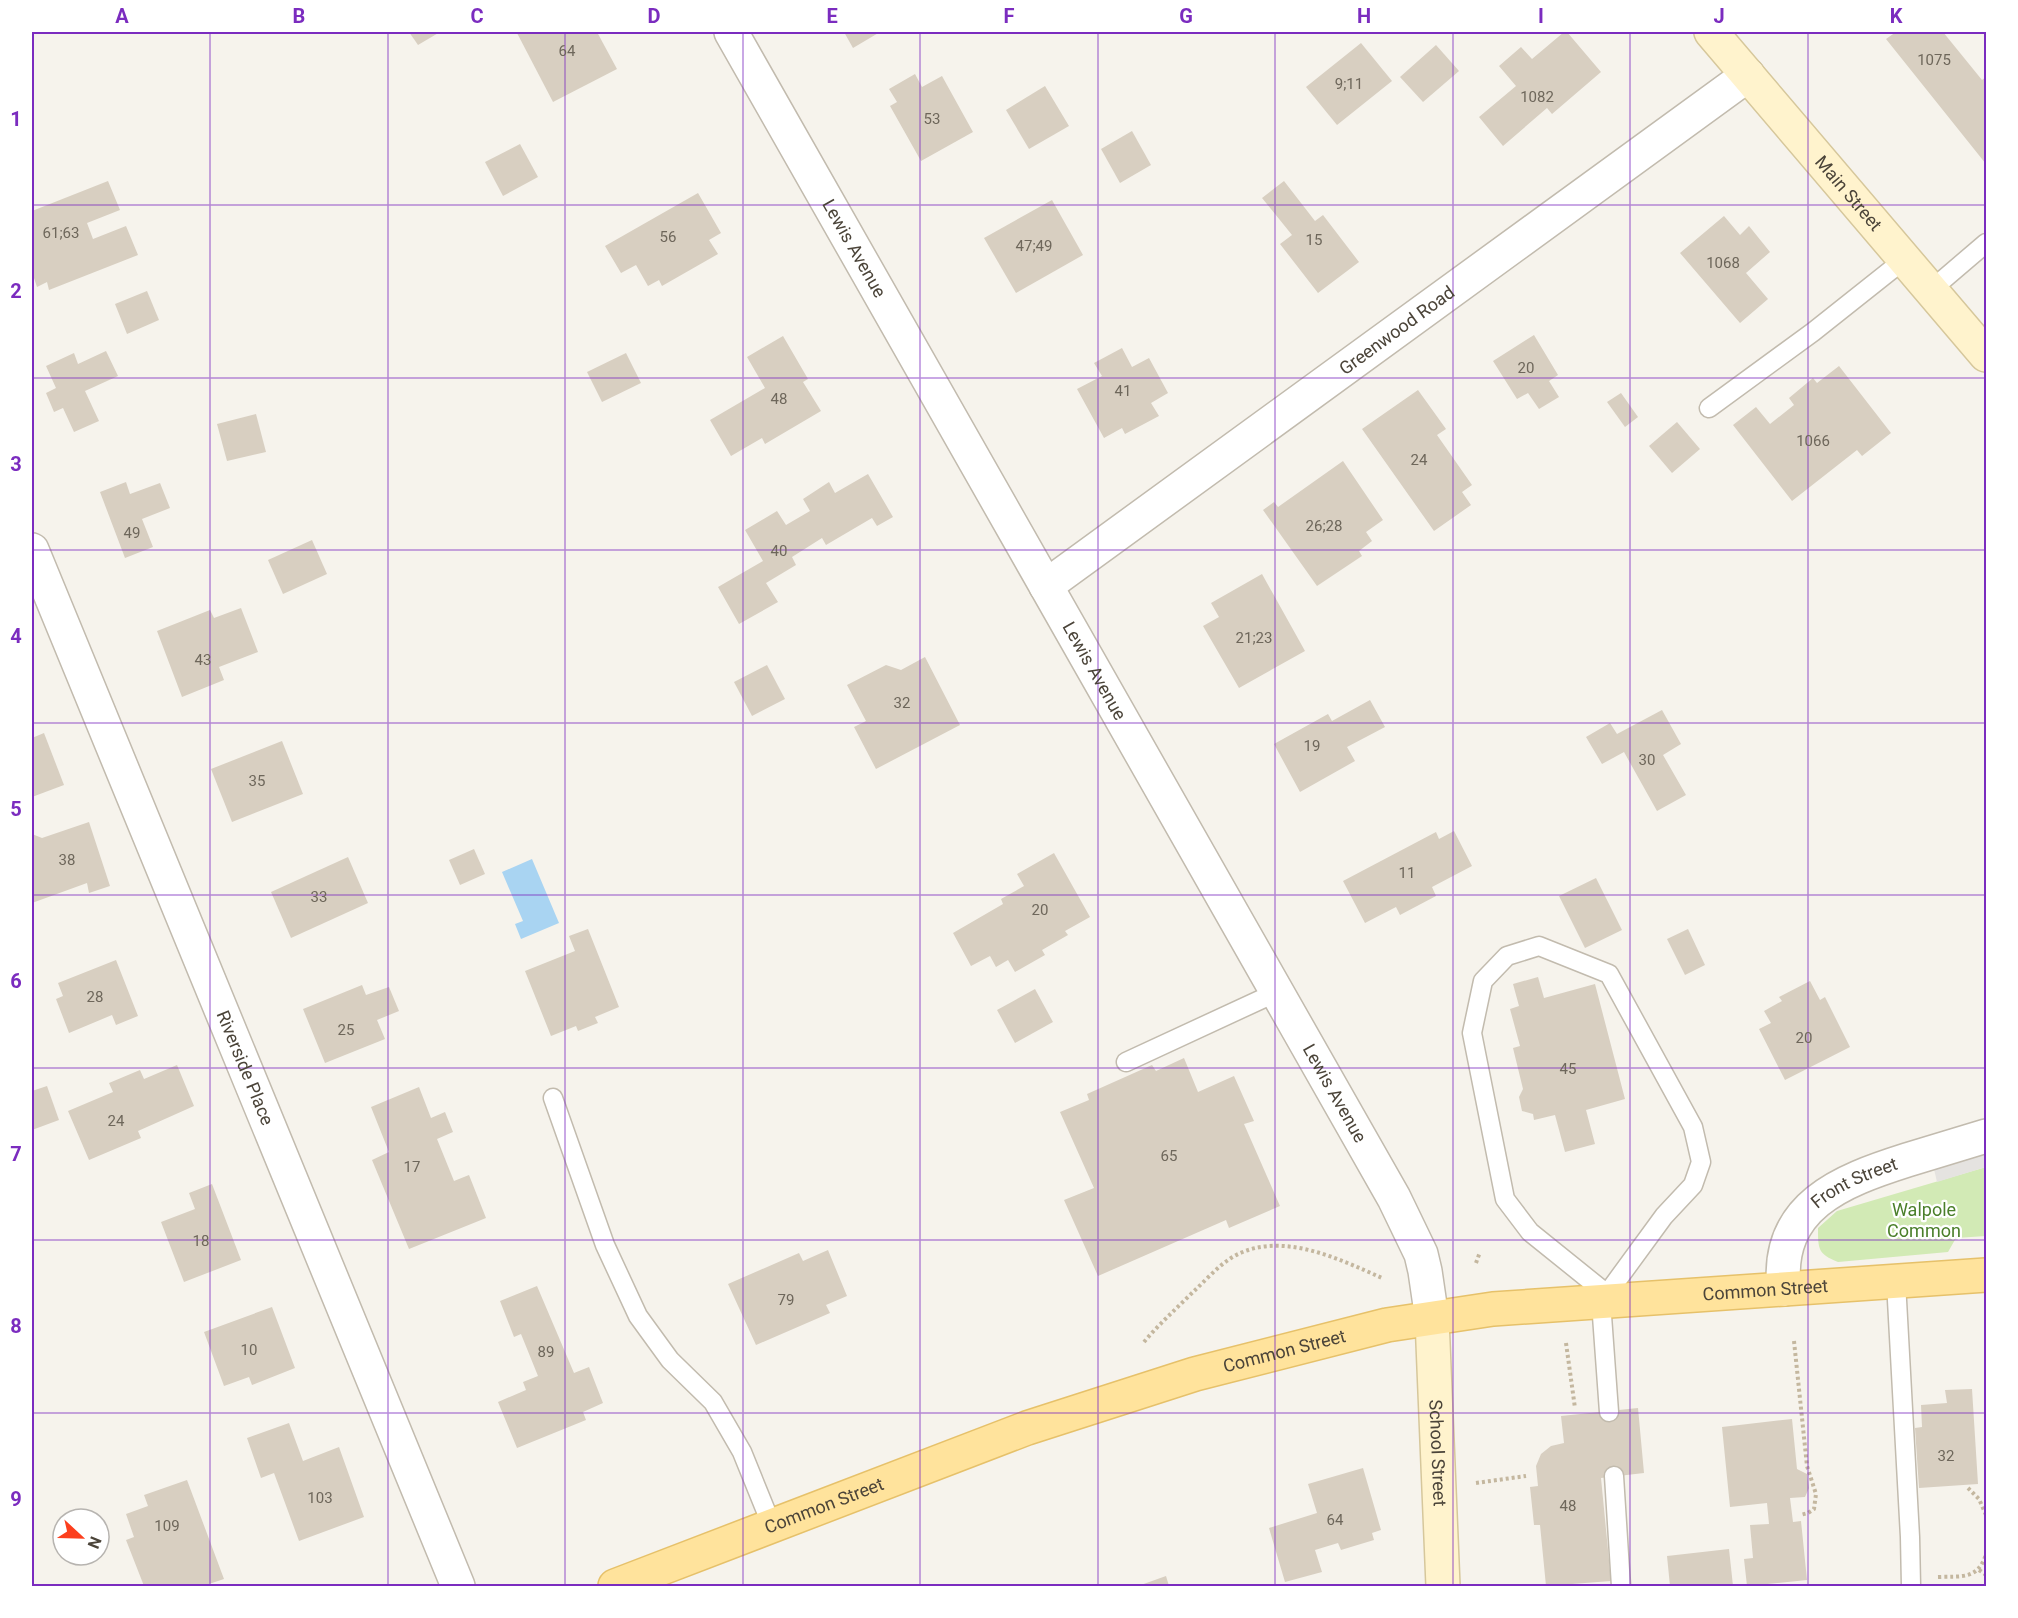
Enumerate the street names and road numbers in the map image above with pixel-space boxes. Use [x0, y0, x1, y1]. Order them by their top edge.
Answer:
street label: Main Street [1811, 151, 1887, 235]
street label: Lewis Avenue [818, 195, 891, 301]
street label: Greenwood Road [1335, 281, 1458, 379]
street label: Lewis Avenue [1058, 618, 1131, 724]
street label: Riverside Place [212, 1007, 278, 1128]
street label: Lewis Avenue [1299, 1040, 1371, 1146]
street label: Front Street [1806, 1153, 1900, 1212]
street label: Common Street [1702, 1275, 1829, 1305]
street label: Common Street [1221, 1325, 1348, 1376]
street label: School Street [1425, 1399, 1451, 1507]
street label: Common Street [761, 1473, 887, 1538]

